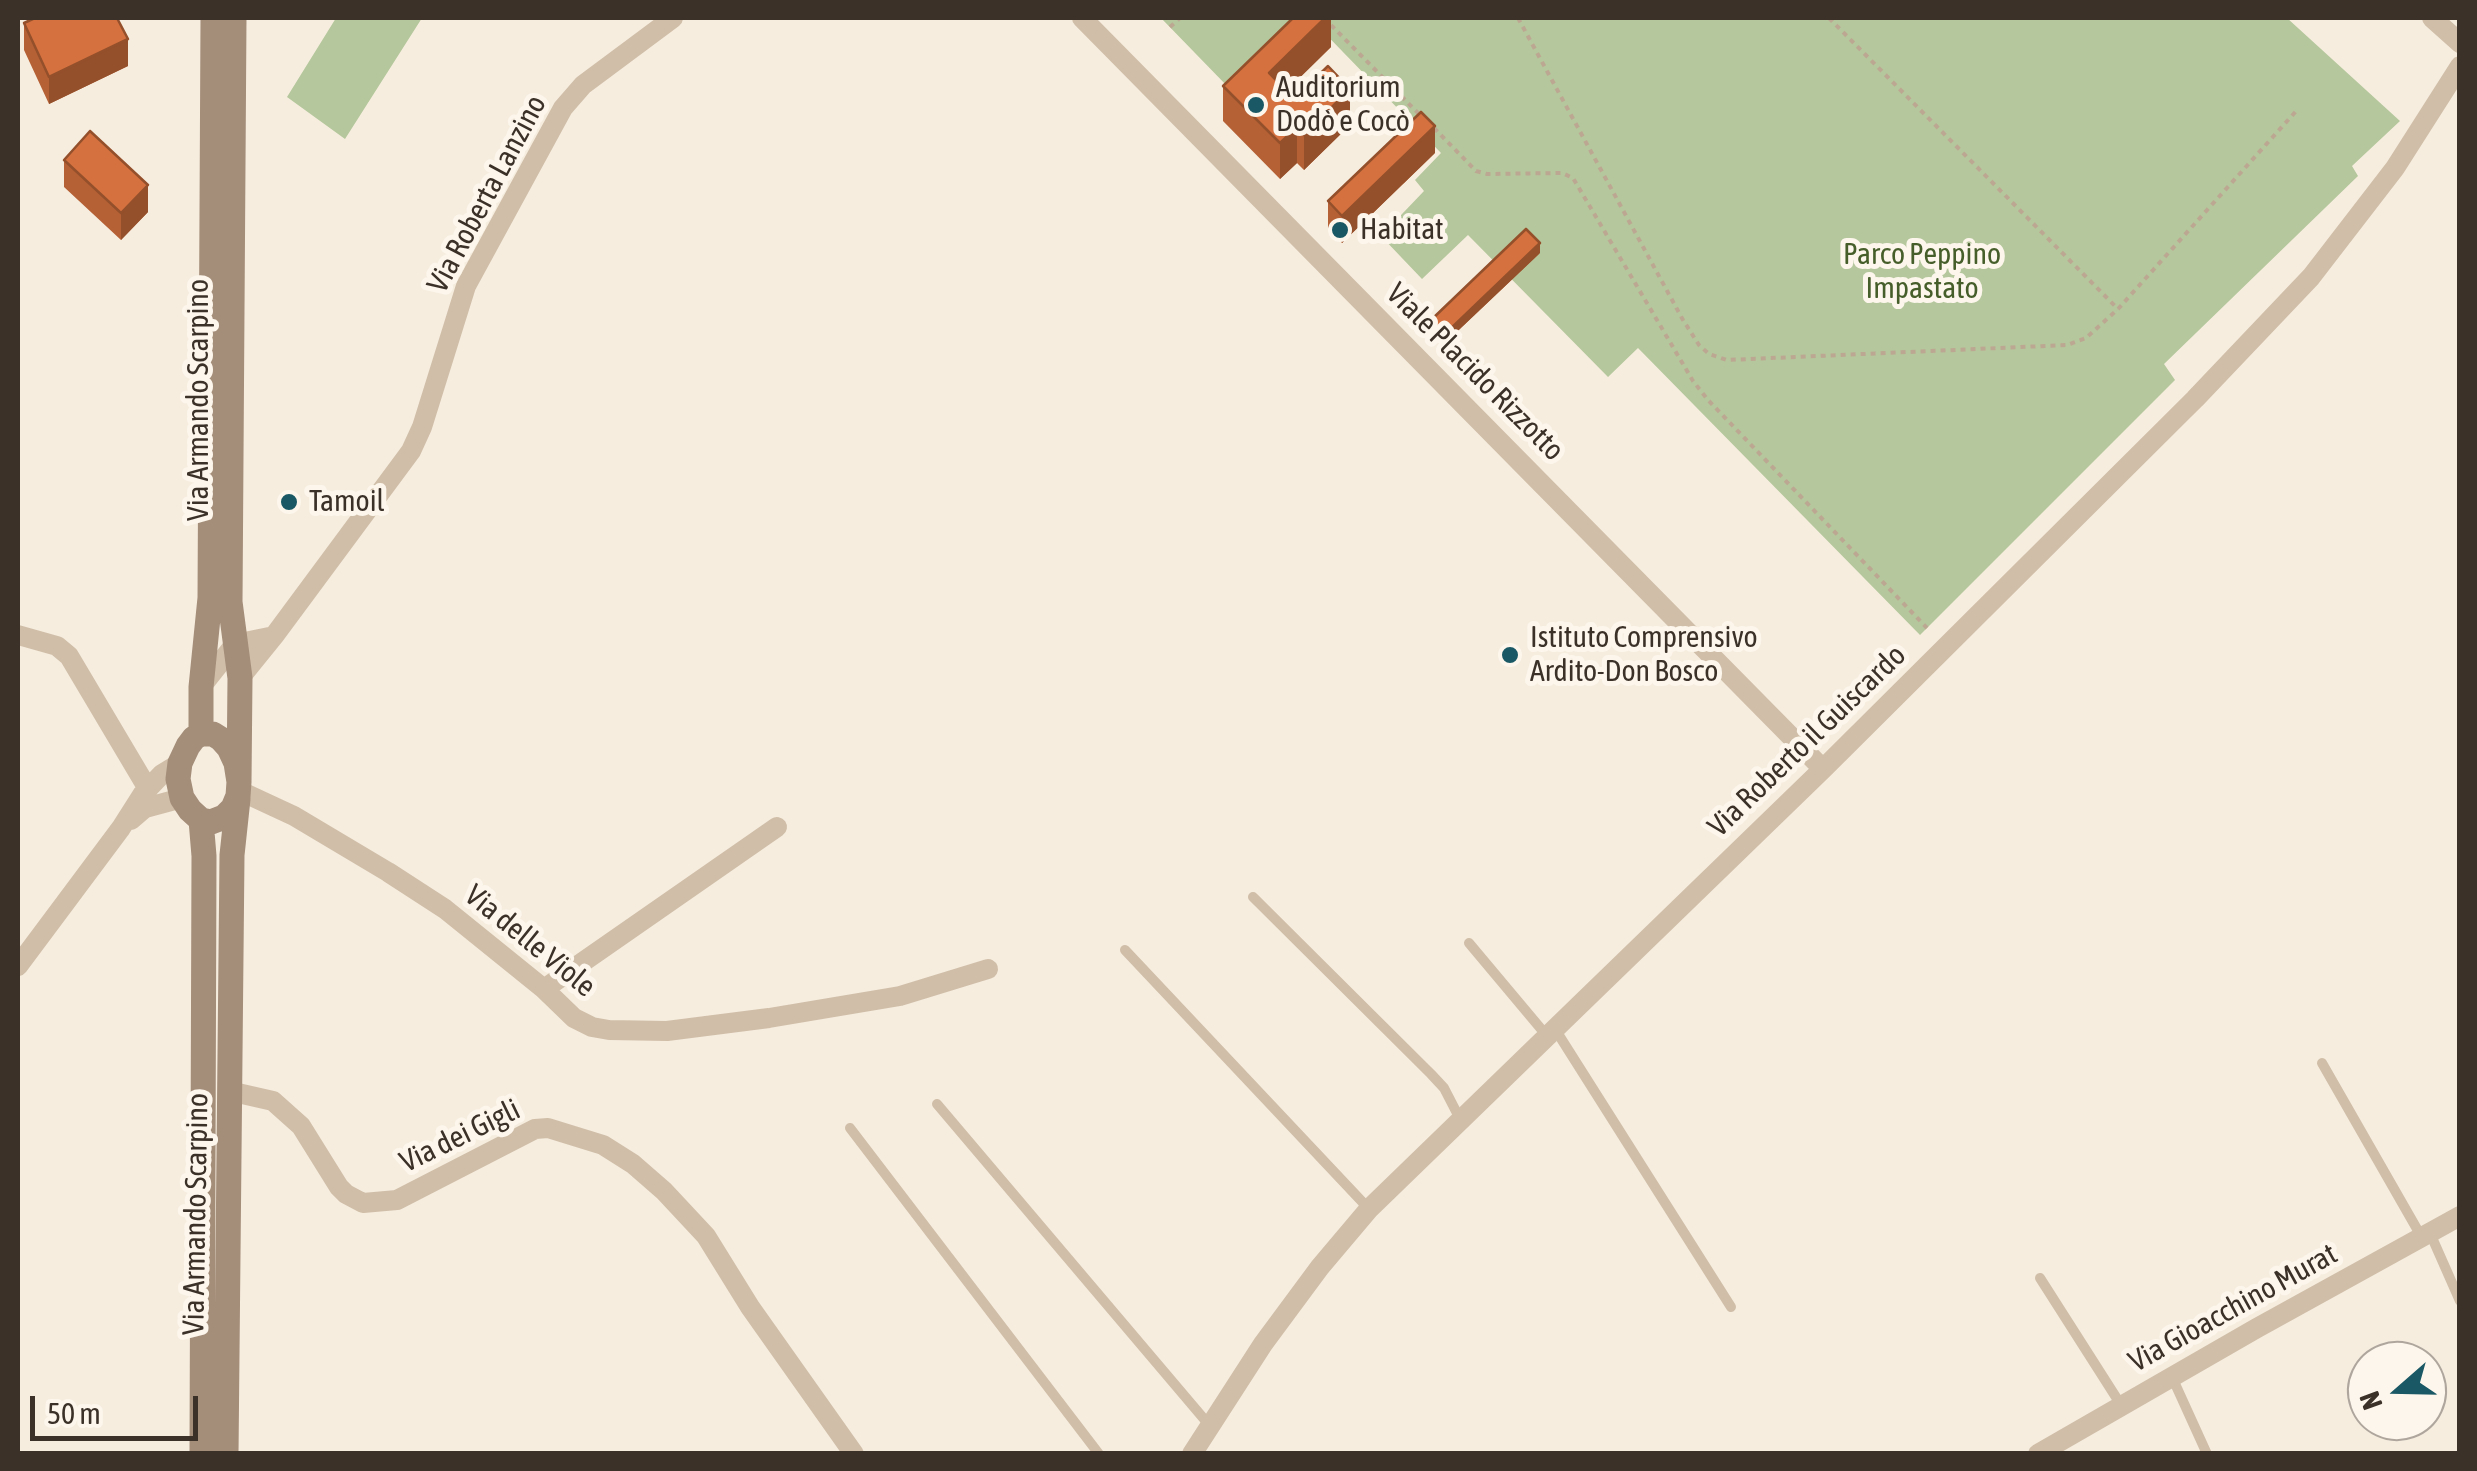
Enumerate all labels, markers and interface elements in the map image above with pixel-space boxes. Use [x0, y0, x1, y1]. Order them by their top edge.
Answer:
place label: Auditorium Dodò e Cocò [1276, 70, 1410, 140]
street label: Via Roberta Lanzino [420, 89, 554, 299]
marker: Auditorium Dodò e Cocò [1245, 94, 1267, 116]
place label: Habitat [1360, 212, 1444, 248]
marker: Habitat [1329, 219, 1351, 241]
park label: Parco Peppino Impastato [1843, 237, 2001, 308]
street label: Viale Placido Rizzotto [1379, 276, 1571, 468]
street label: Via Armando Scarpino [181, 279, 217, 521]
place label: Tamoil [309, 484, 385, 520]
marker: Tamoil [278, 491, 300, 513]
place label: Istituto Comprensivo Ardito-Don Bosco [1530, 620, 1758, 690]
street label: Via Roberto il Guiscardo [1701, 637, 1913, 845]
marker: Istituto Comprensivo Ardito-Don Bosco [1499, 644, 1521, 666]
street label: Via delle Viole [457, 877, 603, 1005]
street label: Via dei Gigli [394, 1092, 526, 1180]
street label: Via Armando Scarpino [176, 1093, 216, 1335]
street label: Via Gioacchino Murat [2123, 1236, 2343, 1380]
north arrow [2347, 1341, 2447, 1441]
scale bar [35, 1376, 202, 1438]
text: N [2353, 1387, 2389, 1414]
text: 50 m [47, 1396, 101, 1430]

